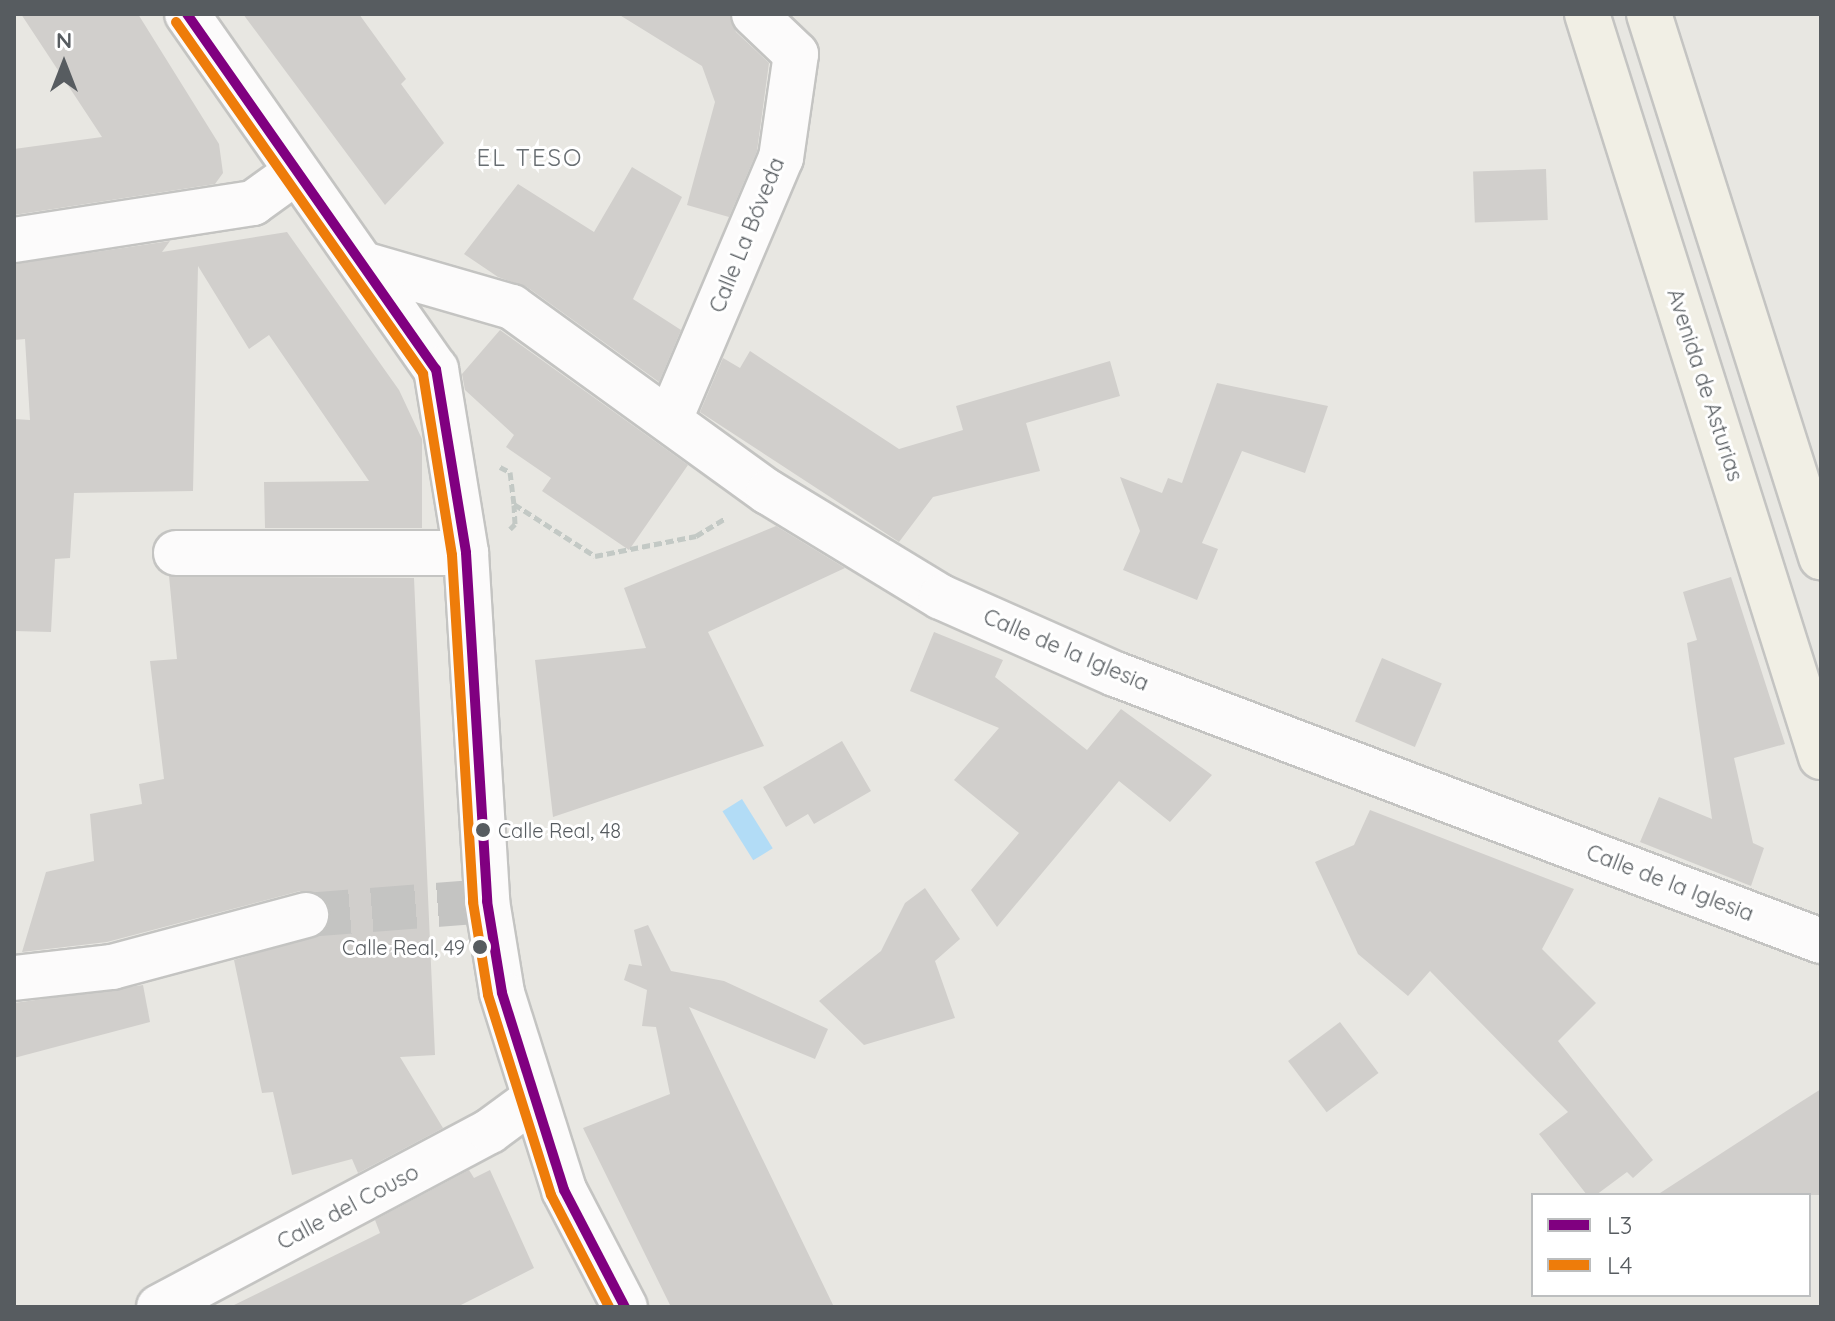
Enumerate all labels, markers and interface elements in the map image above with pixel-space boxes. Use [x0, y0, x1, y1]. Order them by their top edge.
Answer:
north arrow [24, 24, 104, 104]
text: N [56, 26, 72, 54]
district label: EL TESO [477, 144, 583, 172]
street label: Calle La Bóveda [704, 153, 790, 317]
street label: Avenida de Asturias [1661, 285, 1749, 485]
street label: Calle de la Iglesia [979, 603, 1153, 697]
place label: Calle Real, 48 [498, 818, 621, 842]
marker: Calle Real, 48 [475, 822, 491, 838]
street label: Calle de la Iglesia [1583, 839, 1757, 927]
place label: Calle Real, 49 [342, 935, 465, 959]
marker: Calle Real, 49 [472, 939, 488, 955]
street label: Calle del Couso [273, 1159, 423, 1255]
legend [1531, 1193, 1811, 1297]
text: L3 [1607, 1210, 1632, 1240]
text: L4 [1607, 1250, 1632, 1280]

